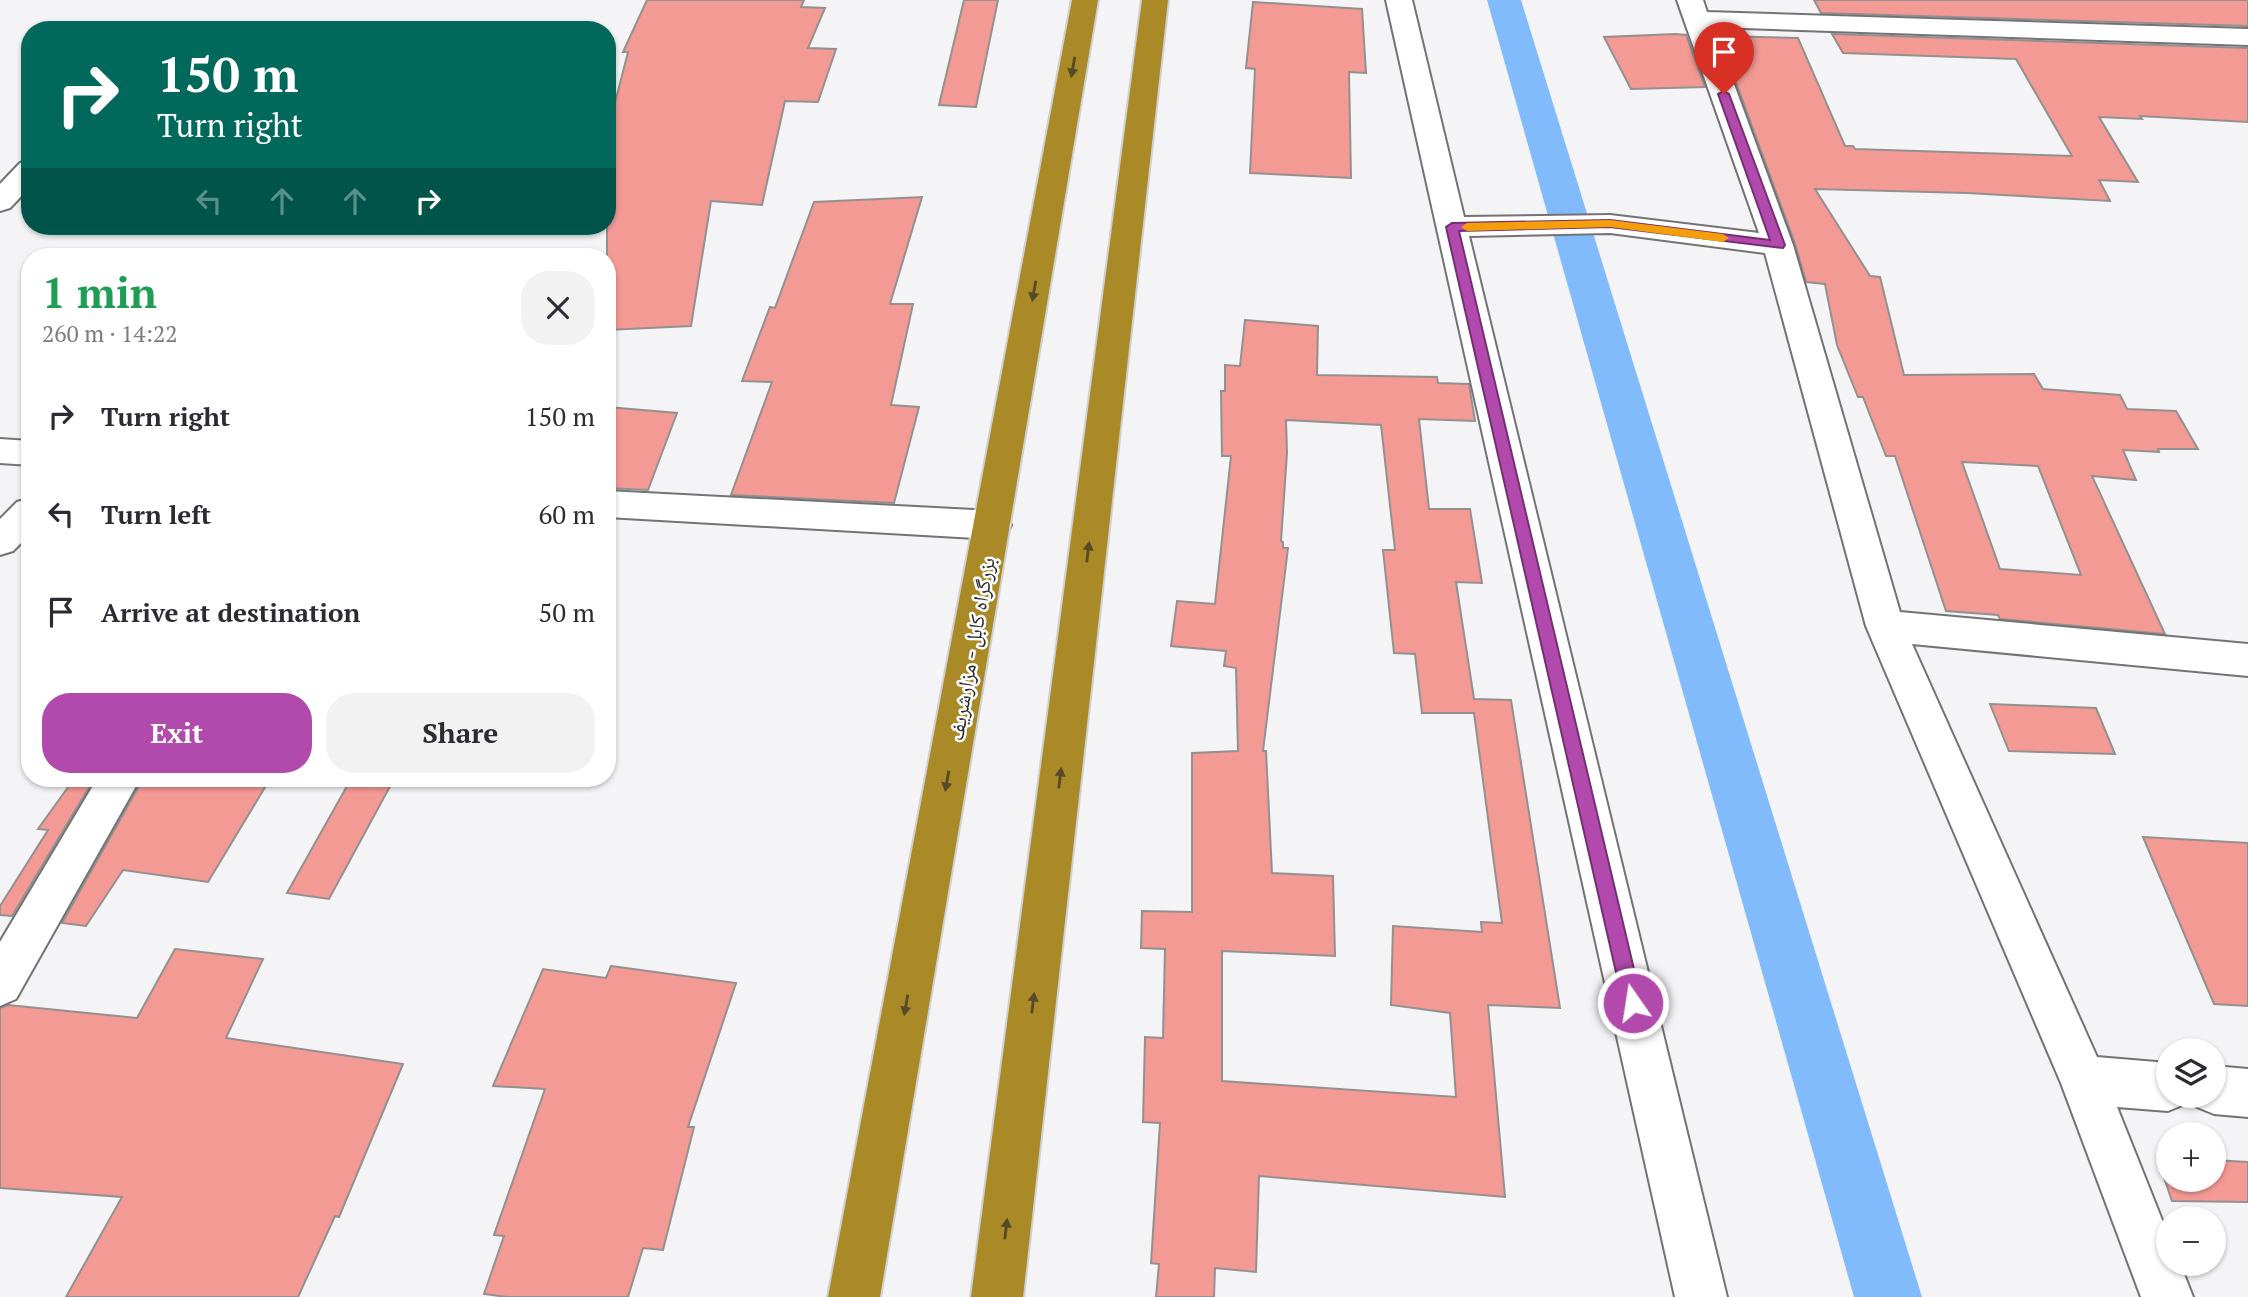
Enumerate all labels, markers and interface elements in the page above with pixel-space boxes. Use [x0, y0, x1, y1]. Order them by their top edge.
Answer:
pin [1694, 22, 1754, 94]
icon: arrive [1705, 33, 1743, 71]
text: 150 m [157, 41, 299, 106]
icon: right [42, 49, 133, 140]
one-way arrow [1067, 56, 1078, 78]
text: Turn right [157, 104, 303, 146]
icon: left [190, 182, 228, 220]
icon: ahead [263, 182, 301, 220]
icon: ahead [336, 182, 374, 220]
icon: right [409, 182, 447, 220]
text: 1 min [42, 264, 157, 320]
button: close [521, 271, 595, 345]
one-way arrow [1028, 280, 1039, 302]
text: 260 m · 14:22 [42, 318, 177, 349]
icon: right [42, 397, 80, 435]
text: Turn right [101, 399, 230, 433]
text: 150 m [525, 399, 595, 433]
icon: left [42, 495, 80, 533]
text: Turn left [101, 497, 211, 531]
text: 60 m [539, 497, 595, 531]
one-way arrow [1082, 541, 1093, 563]
street label: بزرگراه کابل - مزارشریف [941, 555, 1001, 743]
icon: arrive [42, 593, 80, 631]
text: Arrive at destination [101, 595, 360, 629]
text: 50 m [539, 595, 595, 629]
button: Exit [42, 693, 312, 773]
button: Share [326, 693, 595, 773]
one-way arrow [1055, 766, 1066, 788]
one-way arrow [941, 770, 952, 792]
position arrow [1596, 966, 1670, 1040]
one-way arrow [1028, 992, 1039, 1014]
one-way arrow [901, 994, 912, 1016]
map controls [2156, 1038, 2226, 1276]
button: layers [2156, 1038, 2226, 1108]
button: + [2156, 1122, 2226, 1192]
button: − [2156, 1206, 2226, 1276]
one-way arrow [1000, 1218, 1011, 1240]

